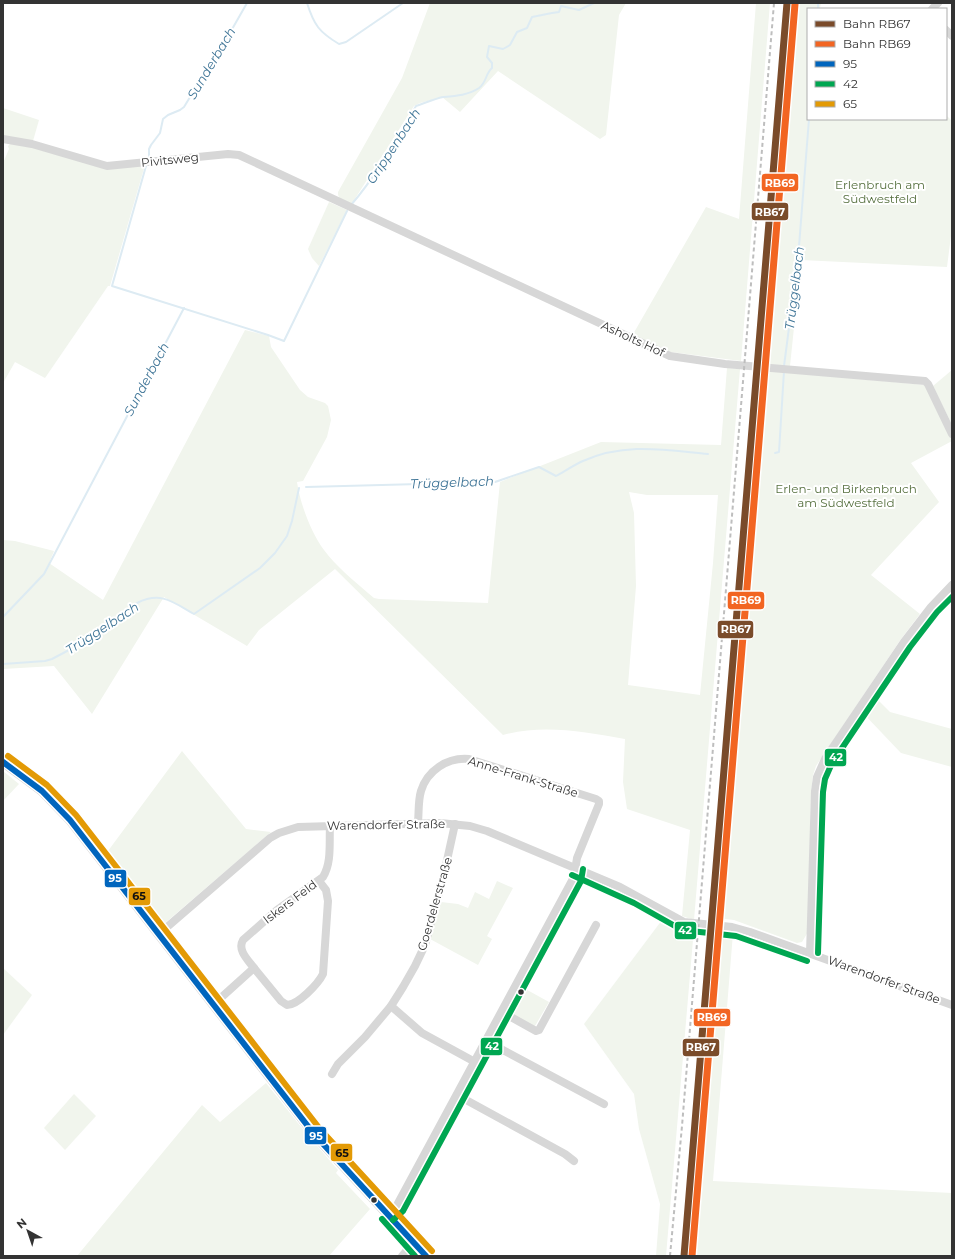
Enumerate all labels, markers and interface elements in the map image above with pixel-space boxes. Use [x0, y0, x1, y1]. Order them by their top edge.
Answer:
legend [807, 8, 947, 120]
text: Bahn RB67 [843, 16, 911, 31]
water label: Sunderbach [183, 24, 239, 102]
text: Bahn RB69 [843, 36, 911, 51]
text: 95 [843, 56, 857, 71]
text: 42 [843, 76, 858, 91]
text: 65 [843, 96, 857, 111]
water label: Grippenbach [363, 105, 423, 187]
street label: Pivitsweg [140, 149, 200, 170]
line badge: RB69 [761, 173, 799, 192]
text: RB69 [765, 176, 795, 190]
park label: Erlenbruch am Südwestfeld [835, 177, 925, 206]
line badge: RB67 [751, 202, 789, 221]
text: RB67 [755, 205, 785, 219]
water label: Trüggelbach [781, 245, 807, 331]
street label: Asholts Hof [599, 317, 668, 360]
water label: Sunderbach [120, 340, 172, 418]
water label: Trüggelbach [410, 473, 494, 491]
park label: Erlen- und Birkenbruch am Südwestfeld [775, 481, 917, 510]
line badge: RB69 [727, 591, 765, 610]
text: RB69 [731, 593, 761, 607]
water label: Trüggelbach [62, 598, 142, 658]
line badge: RB67 [717, 620, 754, 639]
text: RB67 [721, 622, 751, 636]
line badge: 42 [824, 748, 847, 767]
text: 42 [829, 750, 844, 764]
street label: Anne-Frank-Straße [466, 753, 580, 800]
street label: Warendorfer Straße [327, 816, 445, 833]
street label: Goerdelerstraße [414, 855, 455, 952]
line badge: 95 [104, 869, 127, 888]
text: 95 [108, 871, 122, 885]
street label: Iskers Feld [260, 877, 320, 927]
line badge: 65 [128, 887, 151, 906]
text: 65 [132, 889, 146, 903]
line badge: 42 [674, 921, 697, 940]
text: 42 [678, 923, 693, 937]
street label: Warendorfer Straße [826, 952, 942, 1007]
unlabelled marker [516, 987, 526, 997]
line badge: RB69 [693, 1008, 731, 1027]
text: RB69 [697, 1010, 727, 1024]
line badge: 42 [480, 1037, 503, 1056]
line badge: RB67 [682, 1038, 720, 1057]
text: 42 [485, 1039, 500, 1053]
text: RB67 [686, 1040, 716, 1054]
line badge: 95 [304, 1126, 327, 1145]
text: 95 [309, 1129, 323, 1143]
line badge: 65 [330, 1143, 353, 1162]
text: 65 [335, 1146, 349, 1160]
unlabelled marker [369, 1195, 379, 1205]
north arrow [8, 1211, 48, 1251]
text: N [14, 1215, 29, 1232]

